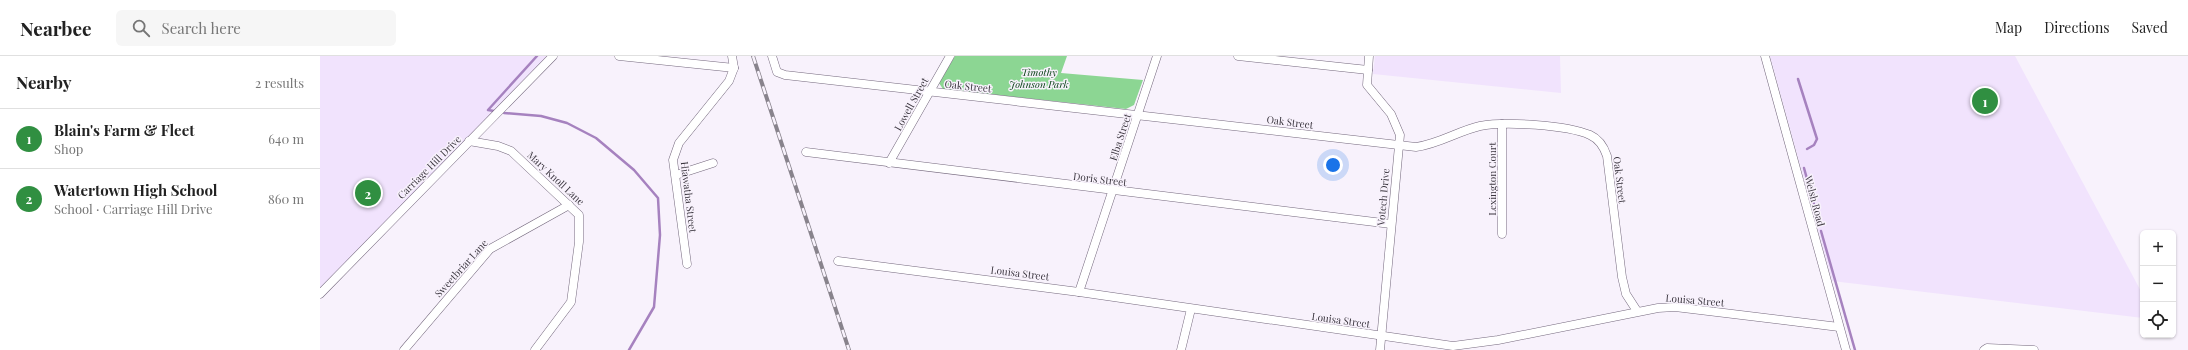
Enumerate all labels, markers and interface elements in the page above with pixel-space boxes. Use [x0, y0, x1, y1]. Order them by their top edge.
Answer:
search box [116, 10, 396, 46]
text: Nearbee [20, 15, 92, 41]
icon: search [130, 17, 152, 39]
text: Search here [162, 18, 241, 38]
text: Map [1995, 18, 2022, 37]
text: Directions [2044, 18, 2110, 37]
text: Saved [2132, 18, 2168, 37]
park label: Timothy Johnson Park [1009, 65, 1069, 91]
text: Nearby [16, 71, 71, 93]
text: 2 results [255, 74, 304, 91]
street label: Lowell Street [891, 74, 932, 133]
street label: Oak Street [944, 77, 993, 95]
pin: 1 [1972, 86, 1998, 116]
street label: Elba Street [1106, 111, 1134, 162]
street label: Oak Street [1266, 112, 1315, 132]
text: Blain's Farm & Fleet [54, 120, 195, 140]
text: 1 [27, 130, 31, 147]
text: 640 m [268, 130, 304, 147]
street label: Carriage Hill Drive [394, 132, 464, 202]
text: Shop [54, 140, 83, 157]
street label: Lexington Court [1485, 142, 1499, 216]
street label: Mary Knoll Lane [524, 148, 588, 208]
your location [1323, 155, 1343, 175]
street label: Oak Street [1610, 156, 1630, 205]
street label: Hiawatha Street [678, 161, 700, 234]
street label: Votech Drive [1373, 168, 1392, 227]
street label: Doris Street [1072, 169, 1128, 189]
street label: Welsh Road [1801, 173, 1829, 228]
pin: 2 [355, 178, 381, 208]
text: Watertown High School [54, 180, 217, 200]
text: 2 [26, 190, 32, 207]
text: 860 m [268, 190, 304, 207]
text: School · Carriage Hill Drive [54, 200, 213, 217]
map controls [2140, 230, 2176, 338]
button: + [2140, 230, 2176, 266]
street label: Sweetbriar Lane [431, 236, 491, 300]
street label: Louisa Street [990, 262, 1050, 284]
button: − [2140, 266, 2176, 302]
street label: Louisa Street [1665, 290, 1725, 310]
button: locate [2140, 302, 2176, 338]
street label: Louisa Street [1311, 309, 1372, 331]

